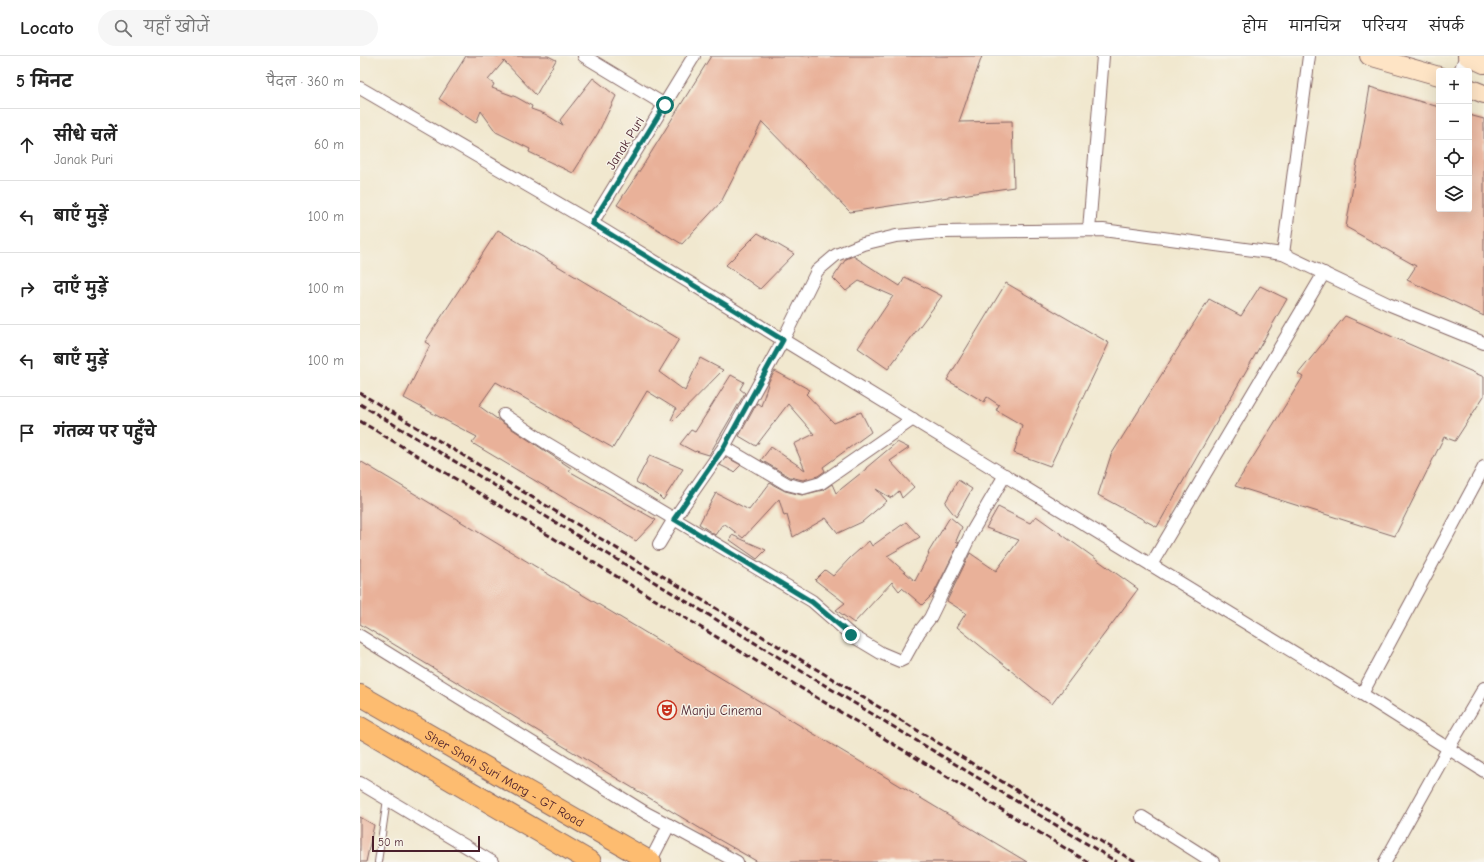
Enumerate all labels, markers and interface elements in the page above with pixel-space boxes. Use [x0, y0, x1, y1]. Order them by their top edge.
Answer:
search box [98, 10, 378, 46]
text: Locato [20, 17, 74, 39]
icon: search [112, 17, 134, 39]
text: यहाँ खोजें [144, 18, 209, 36]
text: होम [1243, 18, 1267, 35]
text: मानचित्र [1289, 18, 1341, 35]
text: परिचय [1363, 18, 1407, 35]
text: संपर्क [1429, 18, 1464, 35]
map controls [1436, 68, 1472, 212]
button: + [1436, 68, 1472, 104]
text: 5 मिनट [16, 72, 72, 91]
text: पैदल · 360 m [266, 74, 344, 89]
route start [656, 96, 674, 114]
button: − [1436, 104, 1472, 140]
street label: Janak Puri [603, 114, 647, 172]
text: सीधे चलें [54, 127, 117, 145]
icon: ahead [16, 134, 38, 156]
text: 60 m [314, 137, 344, 152]
button: locate [1436, 140, 1472, 176]
text: Janak Puri [54, 152, 113, 167]
button: layers [1436, 176, 1472, 212]
icon: left [16, 206, 38, 228]
text: बाएँ मुड़ें [54, 207, 108, 225]
text: 100 m [308, 209, 344, 224]
icon: right [16, 278, 38, 300]
text: दाएँ मुड़ें [54, 279, 108, 297]
text: 100 m [308, 281, 344, 296]
icon: left [16, 350, 38, 372]
text: बाएँ मुड़ें [54, 351, 108, 369]
text: 100 m [308, 353, 344, 368]
icon: arrive [16, 422, 38, 444]
text: गंतव्य पर पहुँचे [54, 423, 156, 441]
route end [842, 626, 860, 644]
theatre icon: Manju Cinema [656, 699, 678, 721]
place label: Manju Cinema [681, 703, 762, 718]
street label: Sher Shah Suri Marg - GT Road [423, 727, 587, 830]
scale bar [372, 834, 480, 853]
text: 50 m [378, 836, 403, 849]

